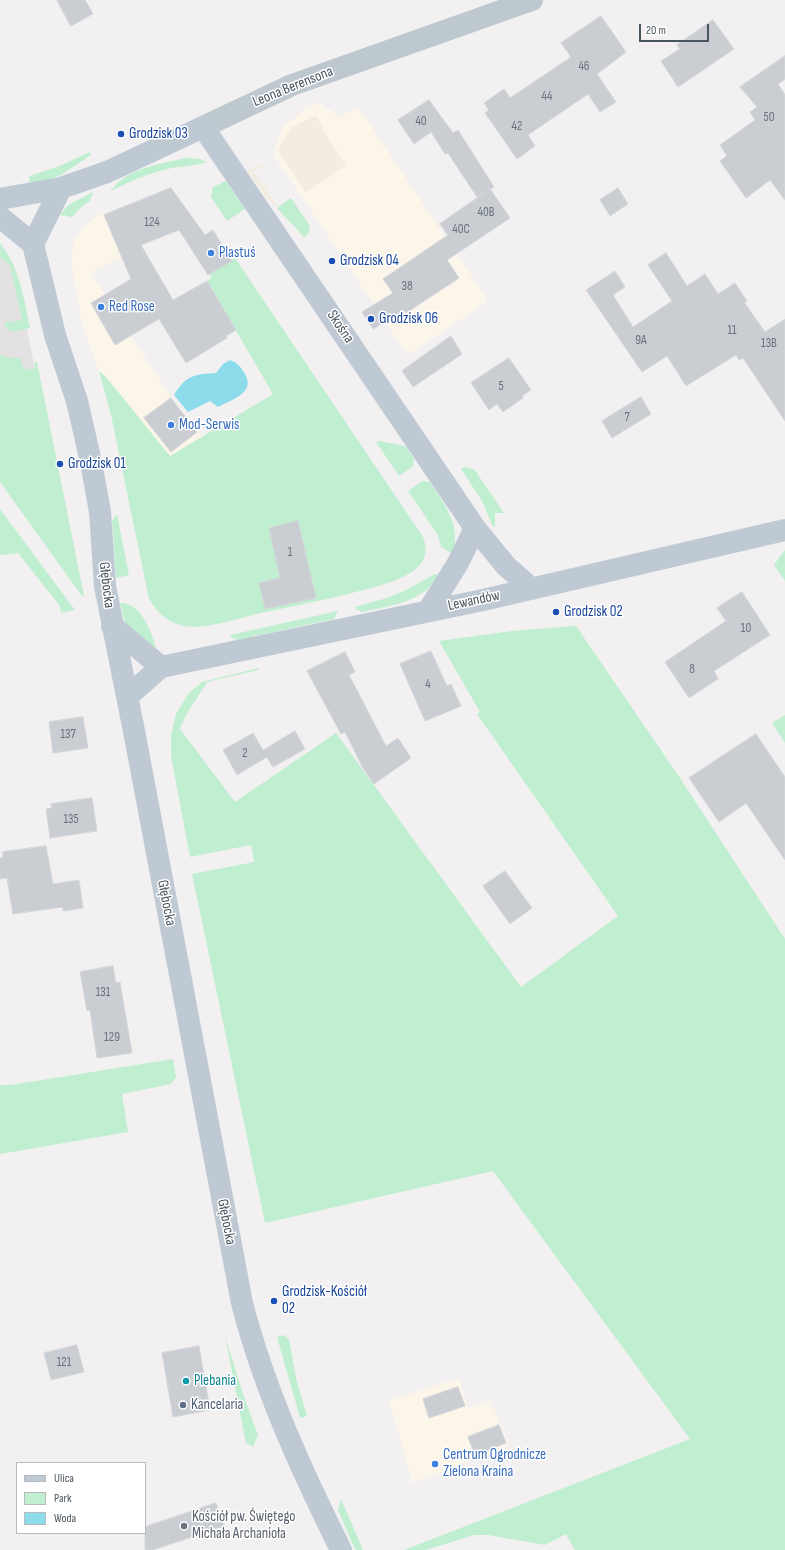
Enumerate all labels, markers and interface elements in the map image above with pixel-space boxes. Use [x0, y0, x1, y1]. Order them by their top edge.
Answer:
scale bar [641, 16, 711, 42]
text: 20 m [646, 23, 666, 38]
house number: 46 [578, 59, 590, 75]
street label: Leona Berensona [250, 63, 336, 111]
house number: 44 [542, 89, 552, 105]
house number: 50 [763, 110, 775, 126]
house number: 40 [415, 114, 427, 130]
house number: 42 [512, 119, 522, 135]
place label: Grodzisk 03 [129, 125, 188, 143]
marker: Grodzisk 03 [116, 129, 126, 139]
house number: 40B [477, 205, 495, 221]
house number: 124 [144, 215, 160, 231]
house number: 40C [452, 222, 470, 238]
place label: Plastuś [219, 244, 256, 262]
marker: Plastuś [206, 248, 216, 258]
place label: Grodzisk 04 [340, 252, 399, 270]
marker: Grodzisk 04 [327, 256, 337, 266]
house number: 38 [401, 279, 413, 295]
place label: Red Rose [109, 298, 155, 316]
marker: Red Rose [96, 302, 106, 312]
street label: Skośna [323, 307, 357, 347]
place label: Grodzisk 06 [379, 310, 438, 328]
marker: Grodzisk 06 [366, 314, 376, 324]
house number: 11 [727, 323, 737, 339]
house number: 9A [635, 333, 647, 349]
house number: 13B [761, 336, 777, 352]
house number: 5 [498, 379, 504, 395]
house number: 7 [624, 410, 630, 426]
place label: Mod-Serwis [179, 416, 239, 434]
marker: Mod-Serwis [166, 420, 176, 430]
place label: Grodzisk 01 [68, 455, 126, 473]
marker: Grodzisk 01 [55, 459, 65, 469]
house number: 1 [288, 545, 292, 561]
street label: Głębocka [94, 561, 118, 609]
street label: Lewandów [446, 587, 502, 615]
place label: Grodzisk 02 [564, 603, 623, 621]
marker: Grodzisk 02 [551, 607, 561, 617]
house number: 10 [741, 621, 751, 637]
house number: 8 [689, 662, 695, 678]
house number: 4 [425, 677, 431, 693]
house number: 137 [60, 727, 76, 743]
house number: 2 [242, 746, 248, 762]
house number: 135 [63, 812, 79, 828]
street label: Głębocka [153, 879, 179, 927]
house number: 131 [96, 985, 110, 1001]
house number: 129 [104, 1030, 120, 1046]
street label: Głębocka [213, 1198, 239, 1246]
place label: Grodzisk-Kościół 02 [282, 1283, 367, 1318]
marker: Grodzisk-Kościół 02 [269, 1296, 279, 1306]
house number: 121 [57, 1355, 71, 1371]
place label: Plebania [194, 1372, 236, 1390]
marker: Plebania [181, 1376, 191, 1386]
place label: Kancelaria [191, 1396, 243, 1414]
marker: Kancelaria [178, 1400, 188, 1410]
place label: Centrum Ogrodnicze Zielona Kraina [443, 1446, 546, 1481]
marker: Centrum Ogrodnicze Zielona Kraina [430, 1459, 440, 1469]
legend [16, 1462, 146, 1534]
text: Ulica [54, 1471, 74, 1486]
text: Park [54, 1491, 72, 1506]
place label: Kościół pw. Świętego Michała Archanioła [192, 1508, 296, 1543]
text: Woda [54, 1511, 76, 1526]
marker: Kościół pw. Świętego Michała Archanioła [179, 1521, 189, 1531]

